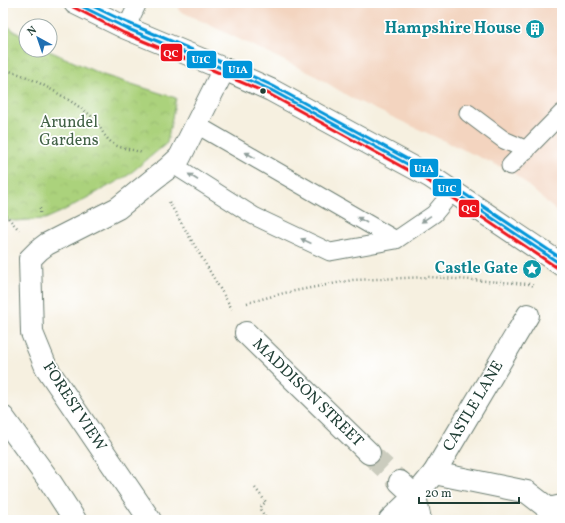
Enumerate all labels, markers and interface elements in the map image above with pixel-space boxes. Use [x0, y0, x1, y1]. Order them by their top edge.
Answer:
north arrow [18, 18, 58, 58]
place label: Hampshire House [385, 18, 521, 40]
building icon: Hampshire House [524, 18, 546, 40]
text: N [25, 23, 40, 40]
line badge: QC [160, 43, 183, 62]
text: QC [163, 47, 179, 62]
line badge: U1C [186, 50, 217, 69]
text: U1C [191, 53, 211, 68]
line badge: U1A [222, 60, 253, 79]
text: U1A [228, 63, 248, 78]
unlabelled marker [258, 86, 268, 96]
park label: Arundel Gardens [39, 112, 99, 152]
one-way arrow [244, 152, 256, 159]
line badge: U1A [409, 158, 439, 178]
text: U1A [414, 162, 434, 177]
one-way arrow [187, 174, 199, 181]
line badge: U1C [432, 178, 462, 197]
text: U1C [437, 182, 457, 197]
line badge: QC [458, 199, 480, 218]
text: QC [461, 202, 477, 217]
one-way arrow [421, 215, 432, 223]
one-way arrow [356, 217, 368, 224]
one-way arrow [301, 238, 312, 244]
place label: Castle Gate [435, 258, 518, 280]
place icon: Castle Gate [521, 258, 543, 280]
street label: MADDISON STREET [247, 334, 368, 452]
street label: CASTLE LANE [438, 357, 509, 456]
street label: FOREST VIEW [37, 358, 111, 456]
scale bar [419, 479, 519, 505]
text: 20 m [425, 486, 452, 502]

